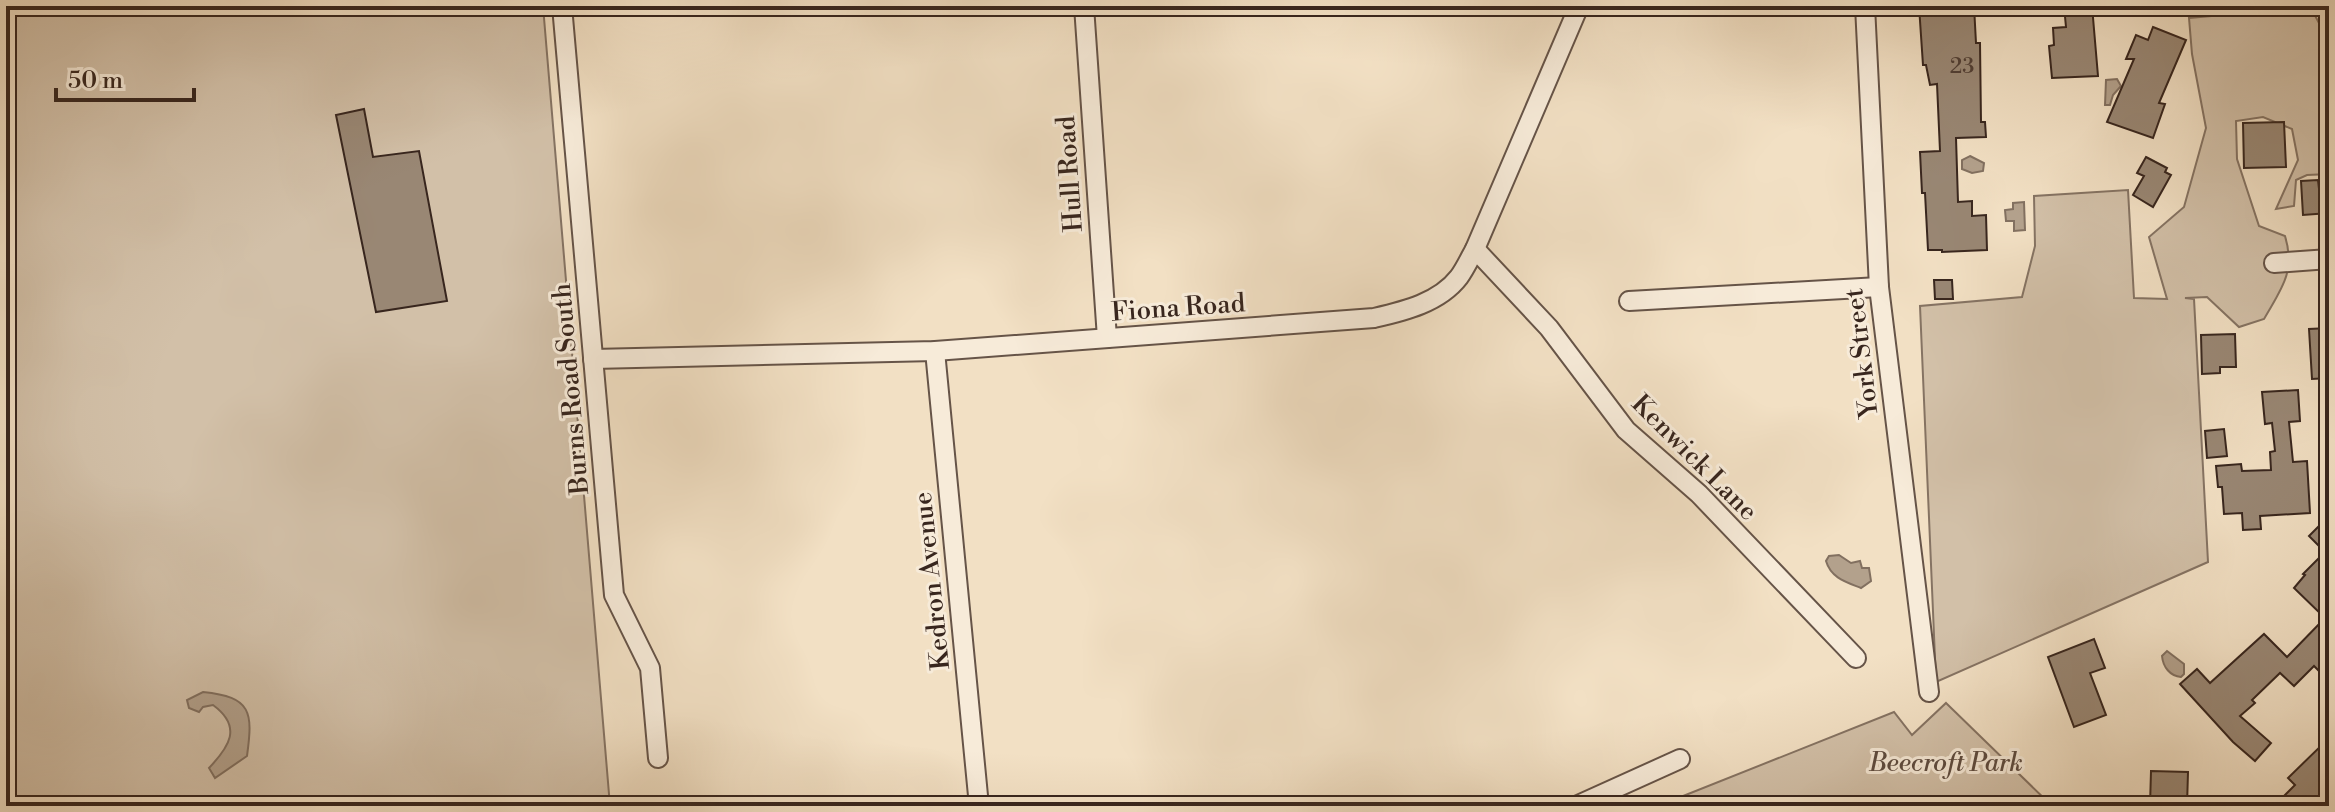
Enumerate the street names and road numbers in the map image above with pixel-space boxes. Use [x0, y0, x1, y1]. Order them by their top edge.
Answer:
street label: Hull Road [1050, 114, 1090, 233]
street label: Burns Road South [546, 282, 596, 497]
street label: York Street [1838, 286, 1886, 421]
street label: Fiona Road [1110, 287, 1246, 329]
street label: Kenwick Lane [1625, 388, 1764, 527]
street label: Kedron Avenue [907, 490, 957, 671]

